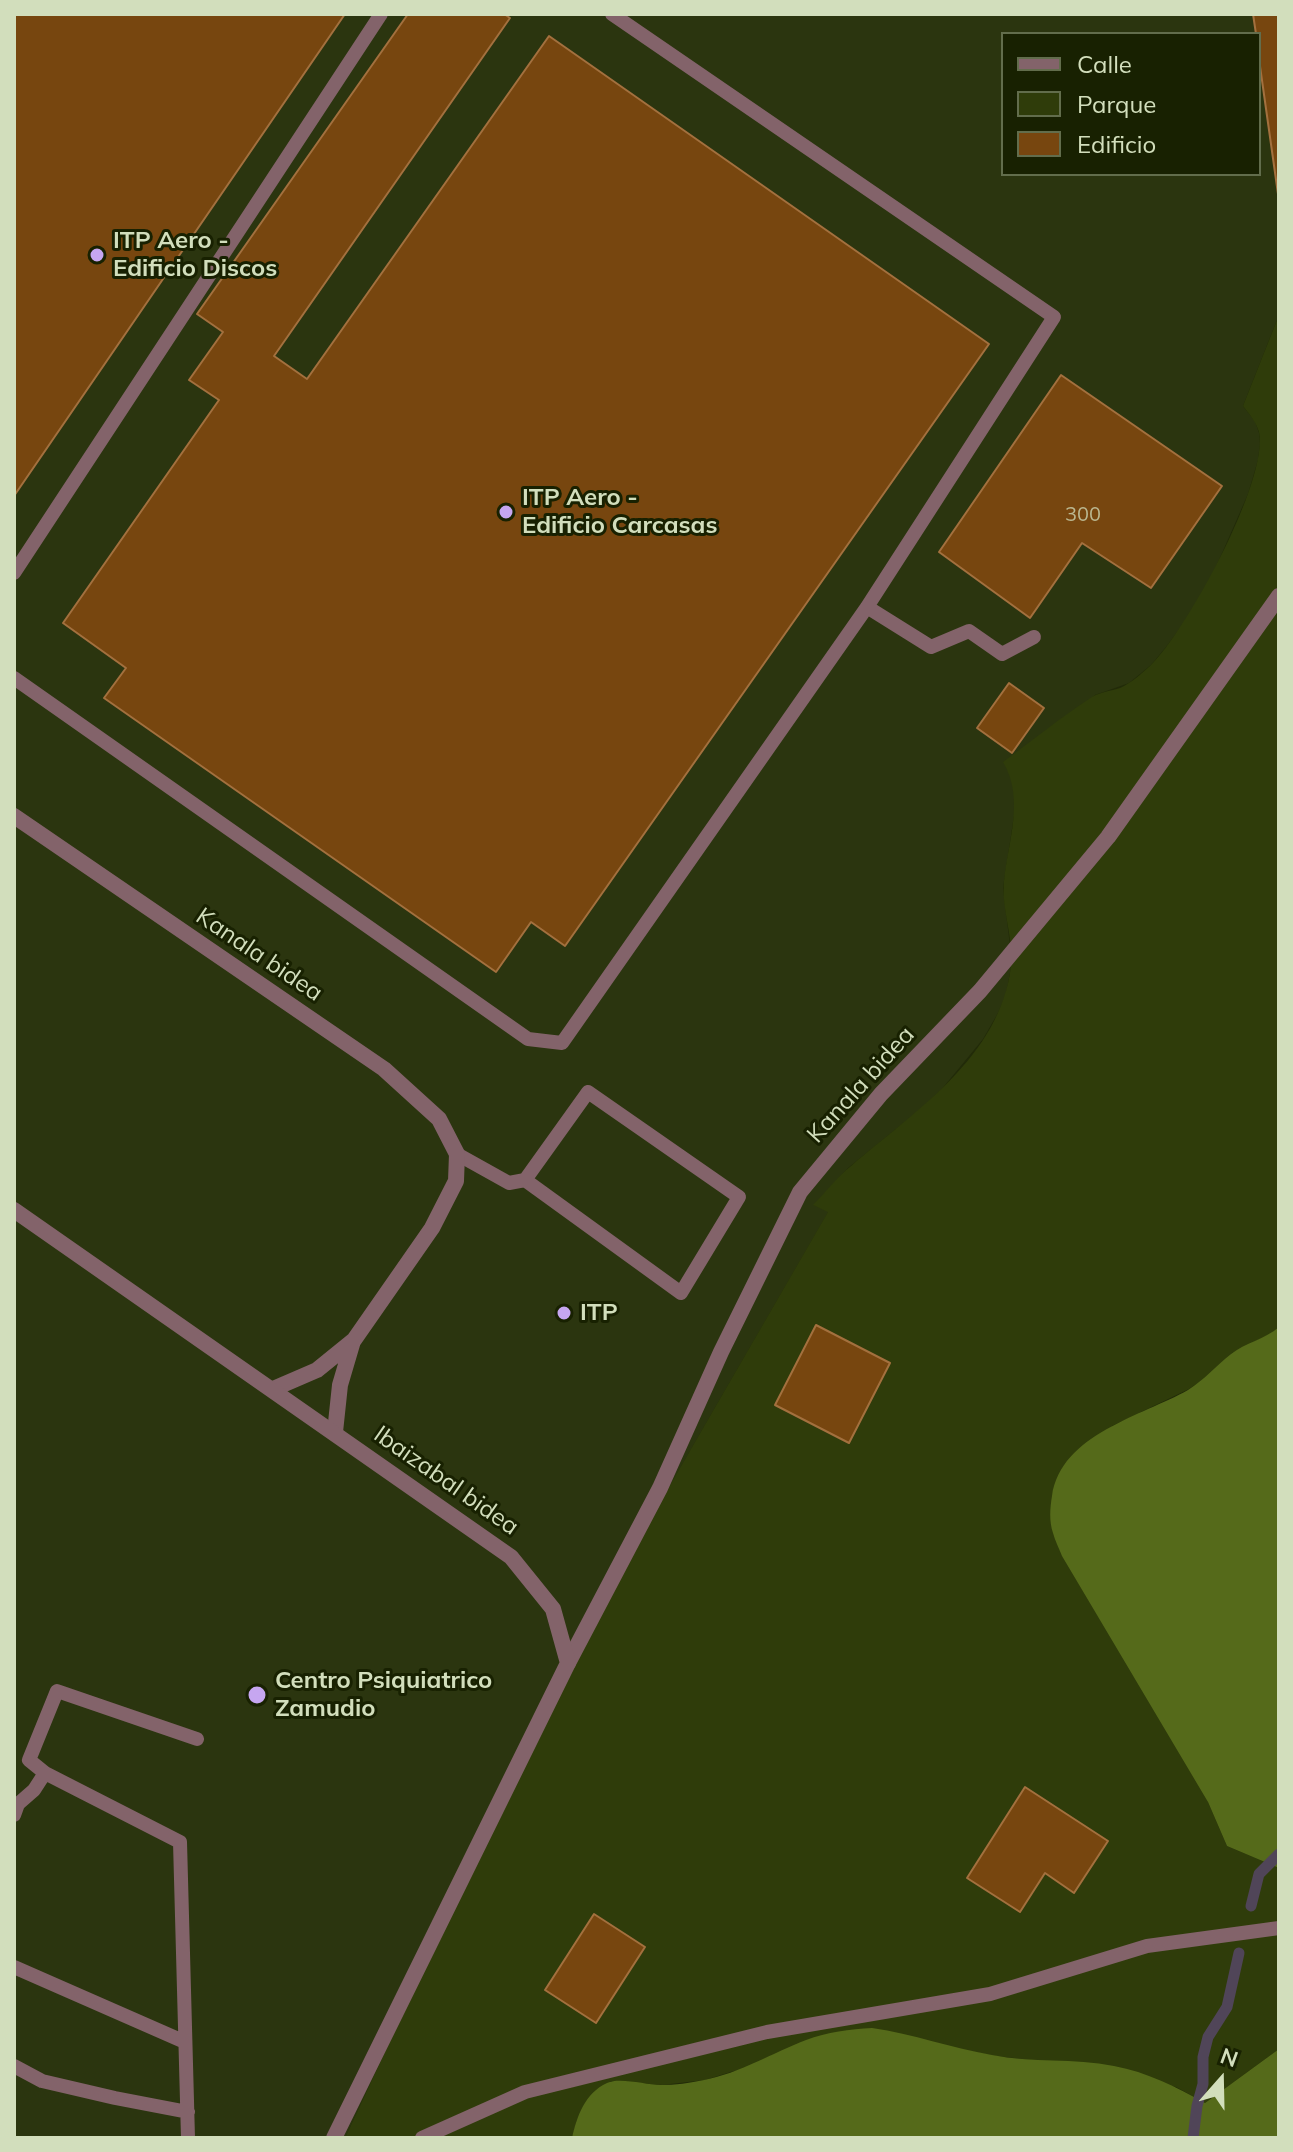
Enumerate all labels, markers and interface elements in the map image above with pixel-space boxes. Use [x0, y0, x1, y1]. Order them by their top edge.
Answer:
legend [1001, 32, 1261, 176]
text: Calle [1077, 49, 1132, 79]
text: Parque [1077, 89, 1156, 119]
text: Edificio [1077, 129, 1156, 159]
place label: ITP Aero - Edificio Discos [113, 227, 277, 283]
marker: ITP Aero - Edificio Discos [88, 246, 106, 264]
place label: ITP Aero - Edificio Carcasas [522, 484, 718, 540]
marker: ITP Aero - Edificio Carcasas [497, 503, 515, 521]
house number: 300 [1065, 503, 1101, 527]
street label: Kanala bidea [190, 902, 328, 1008]
street label: Kanala bidea [801, 1021, 921, 1149]
place label: ITP [580, 1299, 618, 1327]
marker: ITP [555, 1304, 573, 1322]
street label: Ibaizabal bidea [368, 1420, 524, 1542]
place label: Centro Psiquiatrico Zamudio [275, 1667, 492, 1723]
marker: Centro Psiquiatrico Zamudio [246, 1684, 268, 1706]
north arrow [1181, 2040, 1261, 2120]
text: N [1217, 2041, 1242, 2073]

